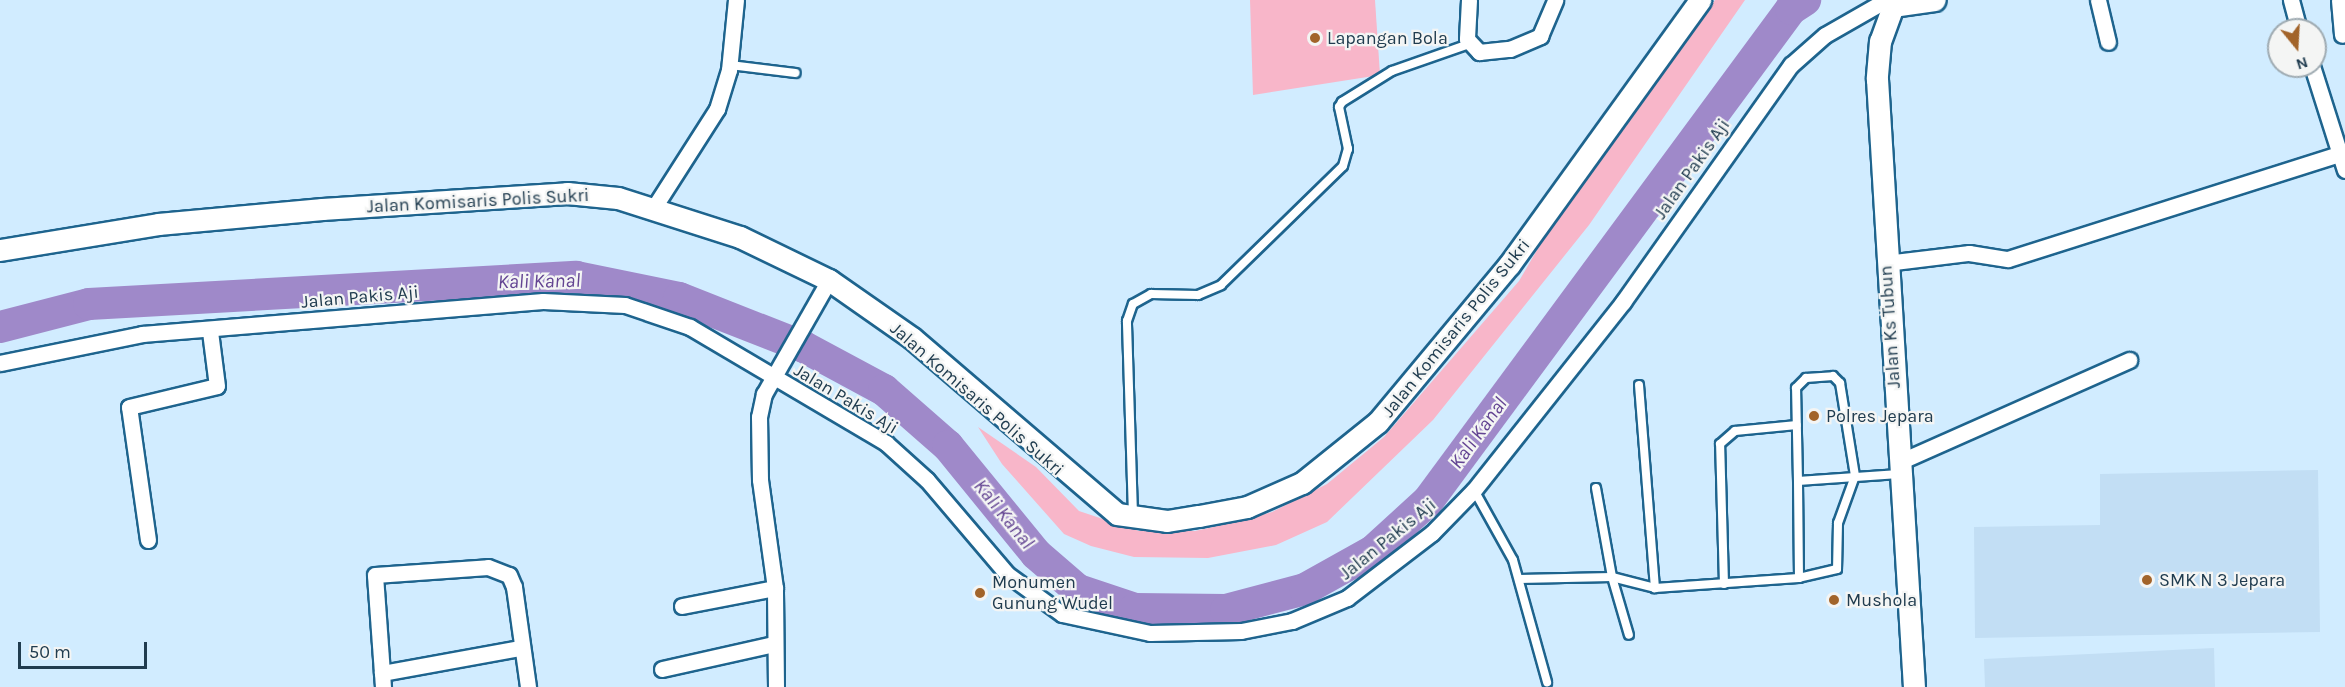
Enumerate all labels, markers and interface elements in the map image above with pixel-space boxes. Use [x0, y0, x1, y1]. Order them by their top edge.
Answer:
north arrow [2267, 18, 2327, 78]
place label: Lapangan Bola [1327, 27, 1448, 49]
marker: Lapangan Bola [1308, 31, 1322, 45]
text: N [2294, 53, 2311, 74]
street label: Jalan Pakis Aji [1649, 115, 1735, 223]
street label: Jalan Komisaris Polis Sukri [366, 184, 590, 218]
street label: Jalan Komisaris Polis Sukri [1377, 235, 1535, 421]
street label: Jalan Ks Tubun [1875, 265, 1905, 389]
water label: Kali Kanal [497, 268, 581, 294]
street label: Jalan Pakis Aji [300, 281, 420, 313]
street label: Jalan Komisaris Polis Sukri [886, 318, 1068, 480]
street label: Jalan Pakis Aji [790, 359, 902, 439]
water label: Kali Kanal [1444, 392, 1512, 474]
place label: Polres Jepara [1826, 405, 1934, 427]
marker: Polres Jepara [1807, 409, 1821, 423]
water label: Kali Kanal [969, 474, 1039, 554]
street label: Jalan Pakis Aji [1335, 494, 1441, 584]
place label: SMK N 3 Jepara [2159, 569, 2285, 591]
place label: Monumen Gunung Wudel [992, 572, 1113, 614]
marker: SMK N 3 Jepara [2140, 573, 2154, 587]
marker: Monumen Gunung Wudel [973, 586, 987, 600]
place label: Mushola [1846, 589, 1917, 611]
marker: Mushola [1827, 593, 1841, 607]
scale bar [21, 630, 150, 668]
text: 50 m [29, 641, 71, 663]

